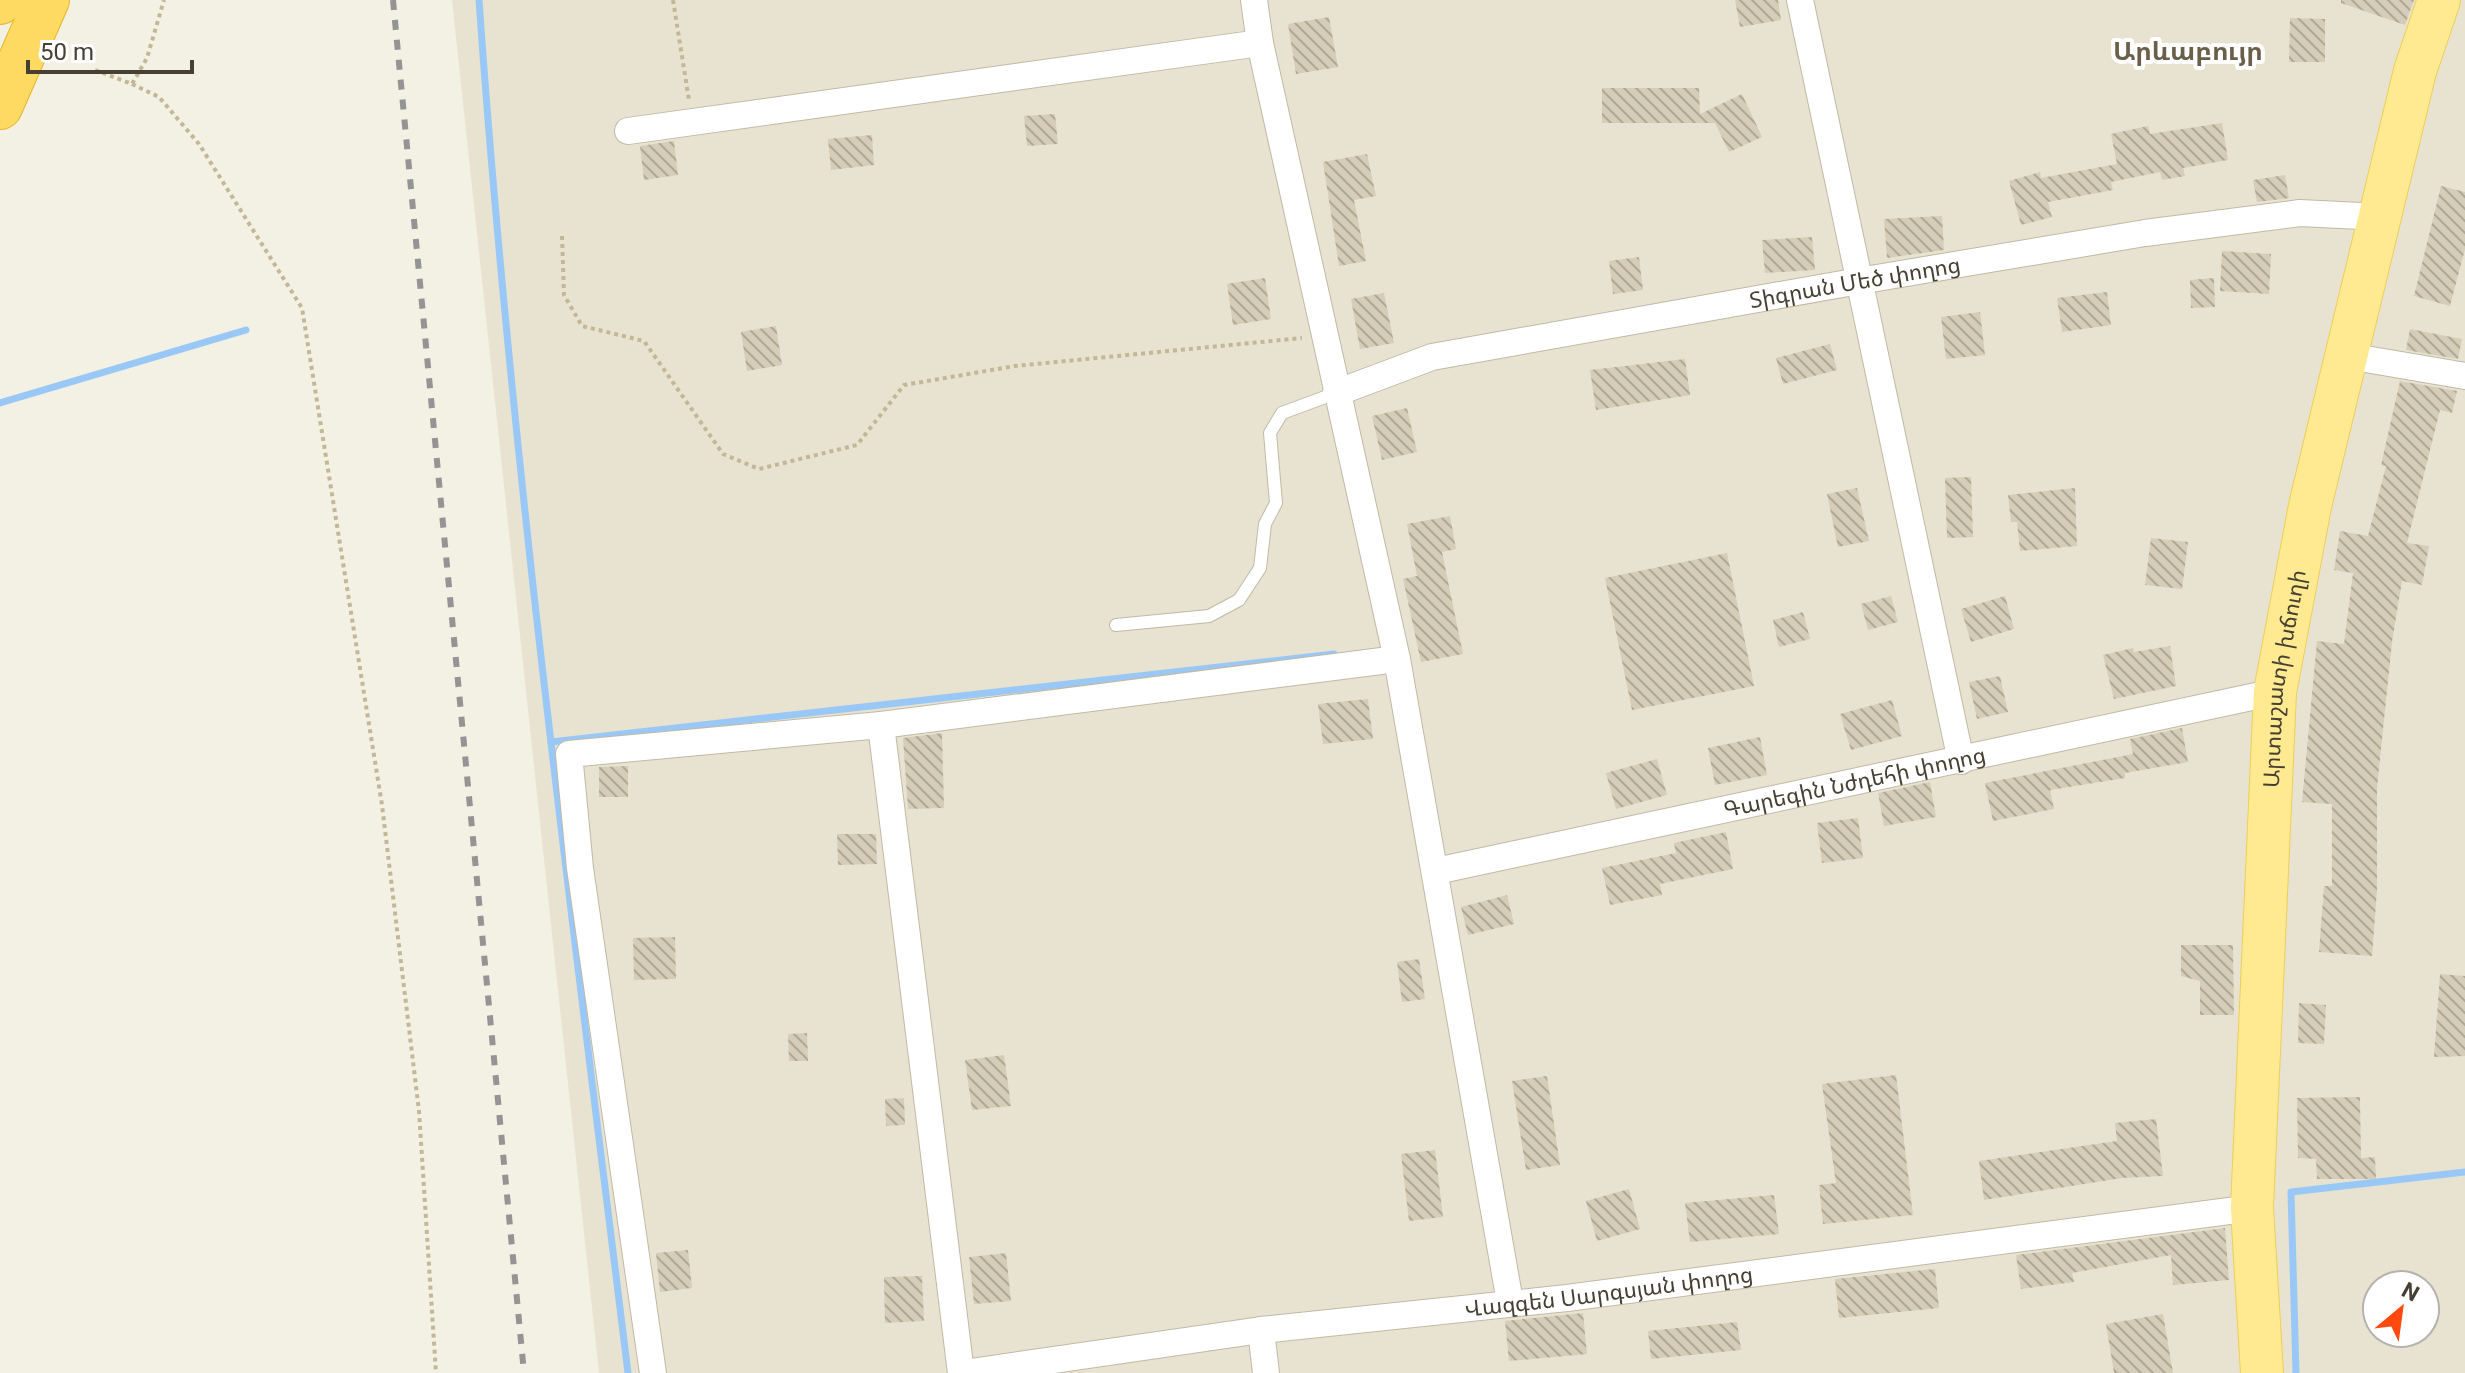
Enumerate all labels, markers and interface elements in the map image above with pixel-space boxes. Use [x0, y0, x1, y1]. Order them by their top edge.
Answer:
scale bar [28, 24, 192, 74]
district label: Արևաբույր [2113, 36, 2263, 66]
text: 50 m [40, 38, 94, 66]
street label: Տիգրան Մեծ փողոց [1747, 252, 1962, 313]
street label: Արտաշատի խճուղի [2258, 567, 2310, 788]
street label: Գարեգին Նժդեհի փողոց [1721, 742, 1988, 822]
street label: Վազգեն Սարգսյան փողոց [1463, 1261, 1754, 1321]
north arrow [2361, 1269, 2441, 1349]
text: N [2398, 1277, 2423, 1307]

